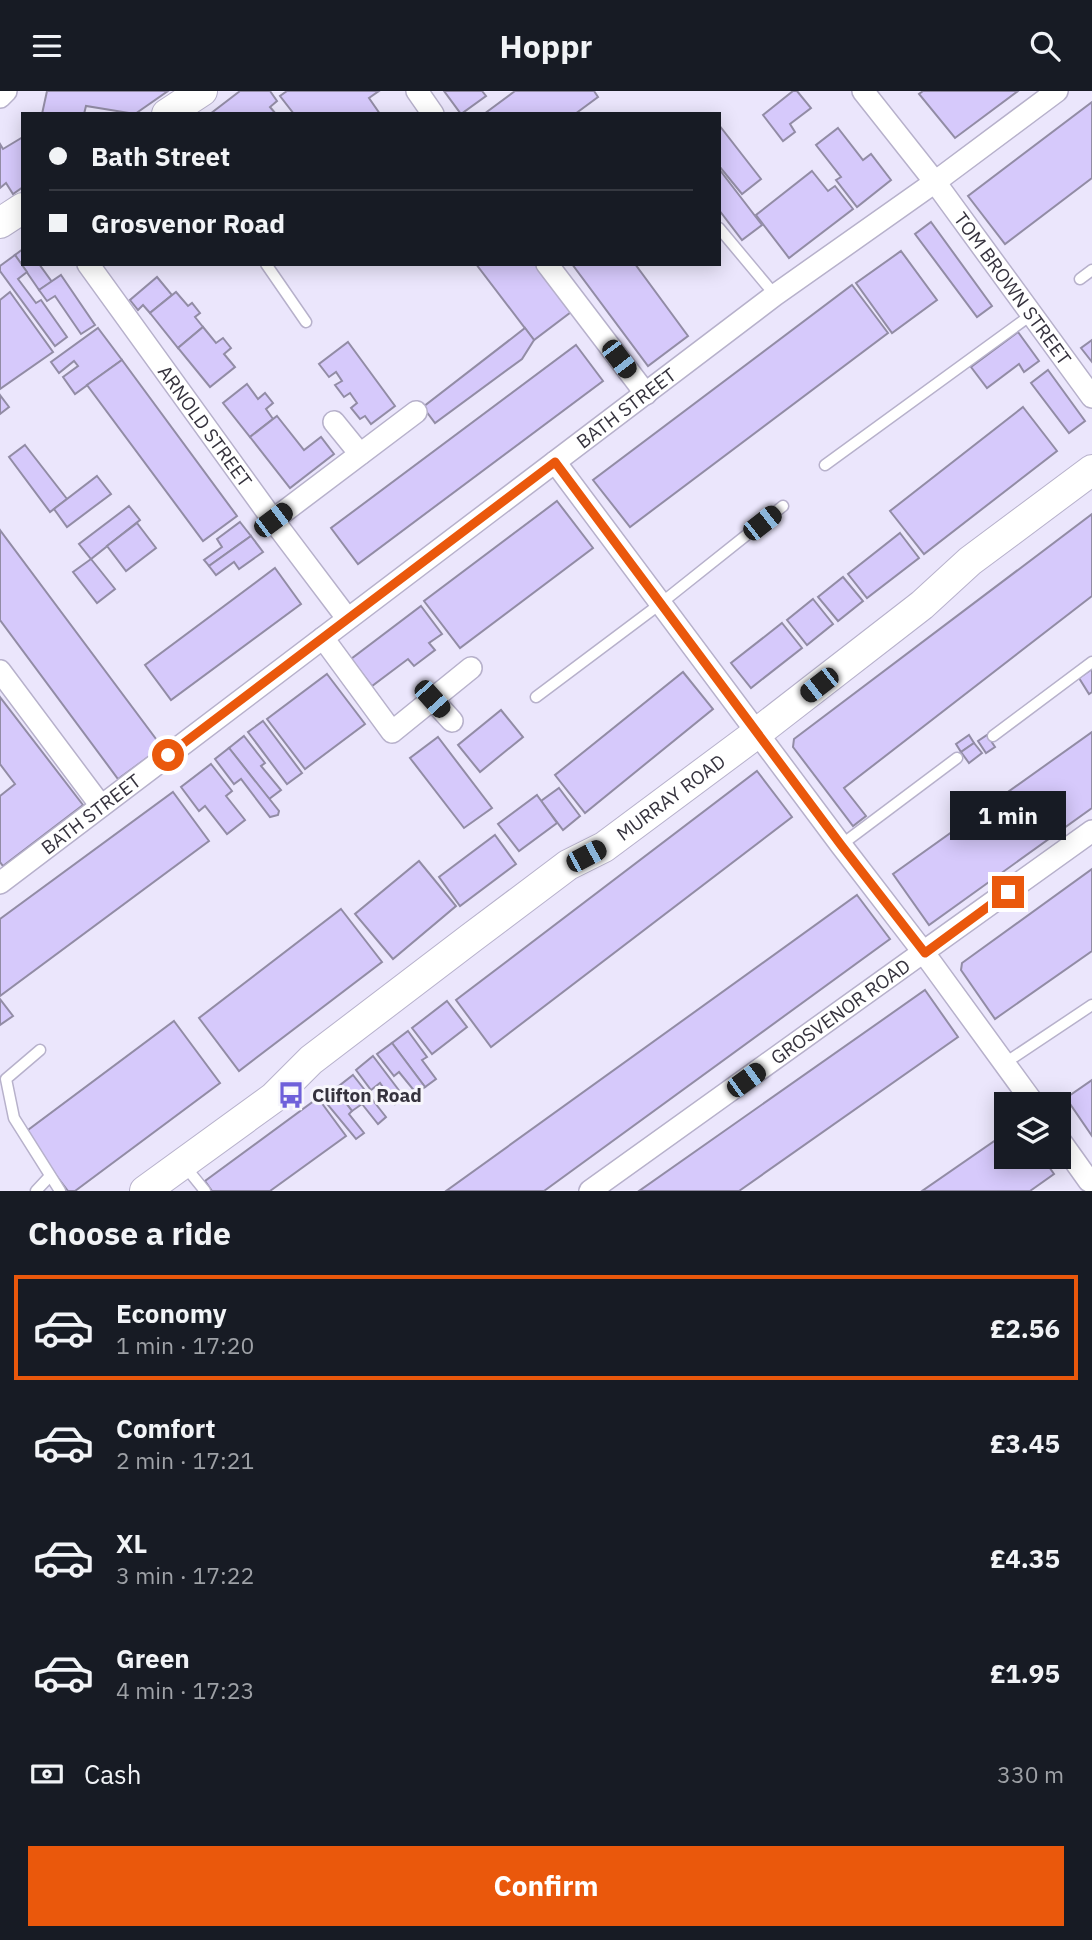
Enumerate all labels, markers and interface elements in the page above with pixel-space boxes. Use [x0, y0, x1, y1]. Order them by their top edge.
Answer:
text: Hoppr [499, 25, 593, 67]
icon: menu [28, 27, 66, 65]
icon: search [1026, 27, 1064, 65]
text: Bath Street [91, 139, 230, 173]
text: Grosvenor Road [91, 206, 285, 240]
street label: TOM BROWN STREET [949, 207, 1077, 370]
car [598, 336, 641, 382]
street label: ARNOLD STREET [153, 360, 257, 492]
street label: BATH STREET [572, 362, 681, 453]
car [250, 499, 297, 541]
car [739, 502, 786, 544]
car [796, 664, 843, 706]
car [411, 676, 454, 722]
route start [152, 739, 184, 771]
street label: MURRAY ROAD [612, 749, 730, 846]
street label: BATH STREET [36, 769, 146, 860]
callout: 1 min [950, 791, 1066, 839]
text: 1 min [978, 800, 1038, 830]
car [563, 837, 610, 875]
route end [992, 876, 1024, 908]
street label: GROSVENOR ROAD [766, 953, 915, 1070]
car [723, 1059, 770, 1101]
bus stop icon: Clifton Road [276, 1080, 306, 1110]
place label: Clifton Road [312, 1083, 422, 1107]
map controls [994, 1092, 1071, 1169]
button: layers [994, 1092, 1071, 1169]
text: Choose a ride [28, 1212, 231, 1254]
icon: car [32, 1296, 95, 1359]
text: Economy [116, 1296, 227, 1330]
text: £2.56 [990, 1311, 1060, 1345]
text: 1 min · 17:20 [116, 1330, 254, 1360]
icon: car [32, 1411, 95, 1474]
text: Comfort [116, 1411, 215, 1445]
text: £3.45 [990, 1426, 1060, 1460]
text: 2 min · 17:21 [116, 1445, 254, 1475]
icon: car [32, 1526, 95, 1589]
text: XL [116, 1526, 147, 1560]
text: £4.35 [990, 1541, 1060, 1575]
text: 3 min · 17:22 [116, 1560, 254, 1590]
icon: car [32, 1641, 95, 1704]
text: Green [116, 1641, 190, 1675]
text: £1.95 [990, 1656, 1060, 1690]
text: 4 min · 17:23 [116, 1675, 254, 1705]
icon: cash [28, 1755, 66, 1793]
text: Cash [84, 1757, 141, 1791]
text: 330 m [997, 1759, 1064, 1789]
button: Confirm [28, 1846, 1064, 1926]

